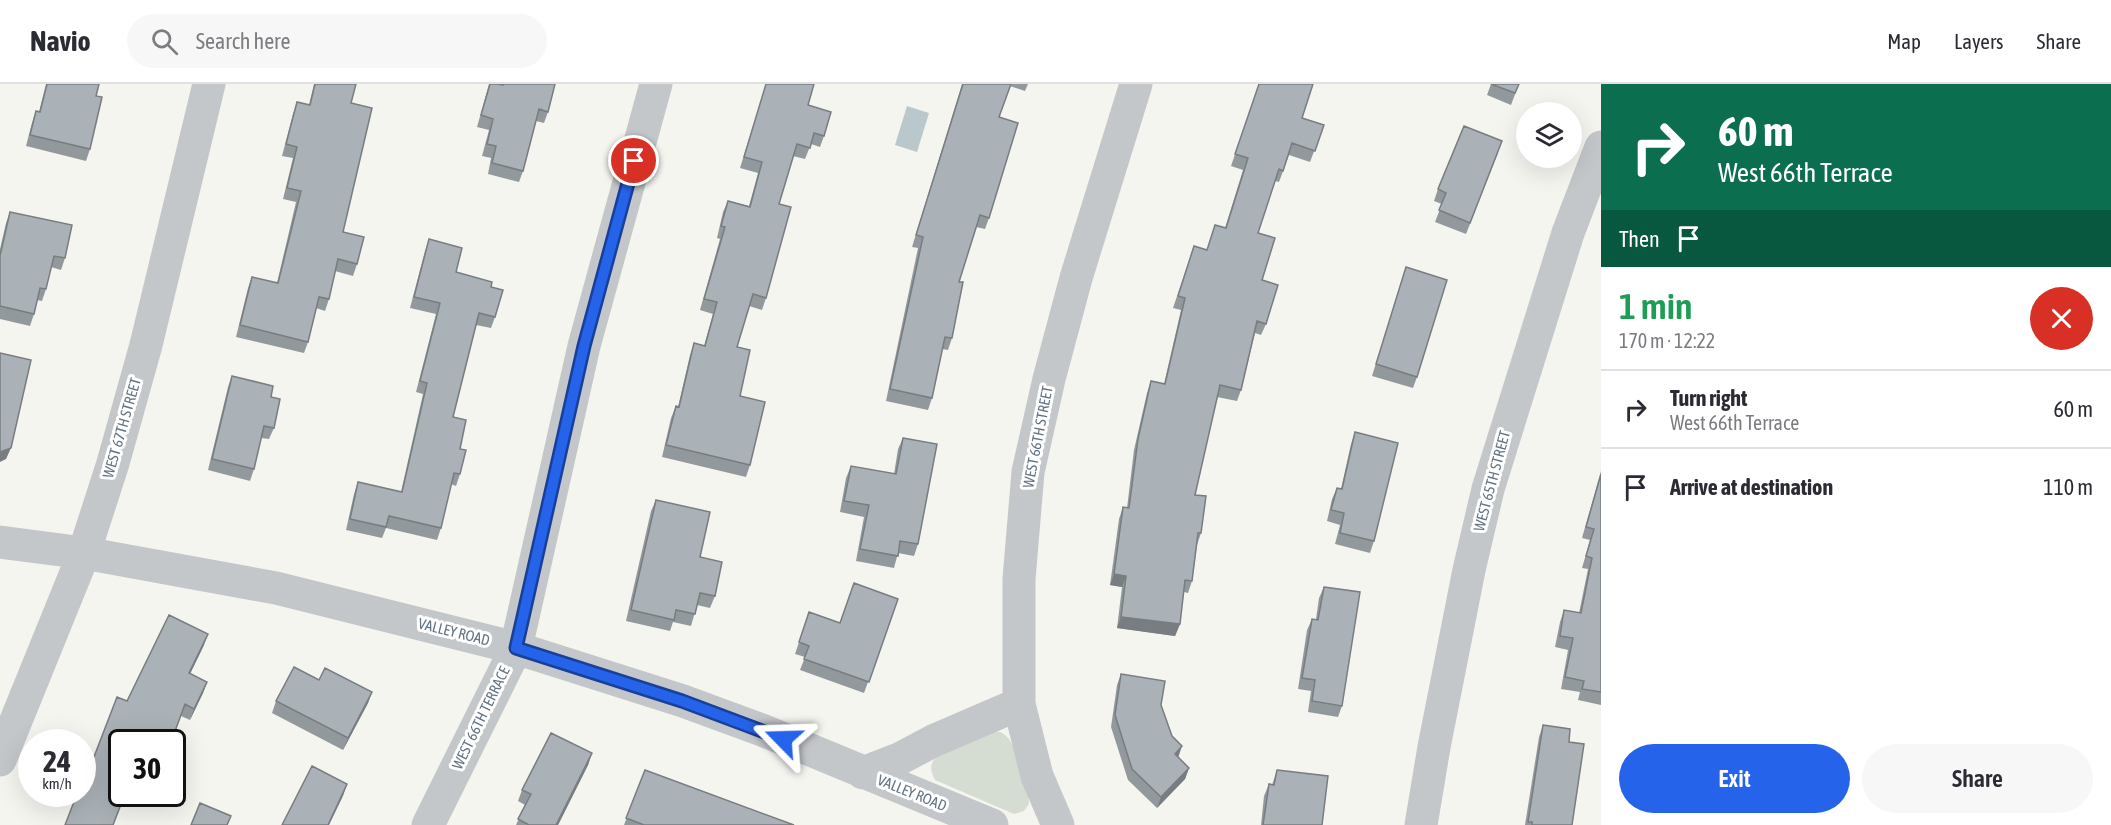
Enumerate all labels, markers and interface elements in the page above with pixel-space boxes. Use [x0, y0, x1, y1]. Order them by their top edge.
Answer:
search box [127, 14, 547, 68]
text: Navio [30, 25, 91, 57]
icon: search [148, 25, 181, 58]
text: Search here [196, 28, 291, 54]
text: Map [1887, 29, 1921, 53]
text: Layers [1954, 29, 2004, 53]
text: Share [2037, 29, 2081, 53]
map controls [1516, 102, 1582, 168]
button: layers [1516, 102, 1582, 168]
text: 60 m [1718, 107, 1793, 155]
icon: right [1619, 108, 1697, 186]
pin [608, 135, 659, 186]
icon: arrive [617, 144, 650, 177]
text: West 66th Terrace [1718, 157, 1893, 188]
icon: arrive [1672, 222, 1705, 255]
text: Then [1619, 226, 1660, 252]
text: 1 min [1619, 285, 1693, 327]
button: close [2030, 287, 2093, 350]
text: 170 m · 12:22 [1619, 329, 1715, 352]
street label: WEST 67TH STREET [99, 375, 144, 480]
street label: WEST 66TH STREET [1019, 384, 1056, 489]
text: Turn right [1670, 385, 1747, 411]
icon: right [1619, 393, 1652, 426]
text: 60 m [2053, 396, 2093, 422]
text: West 66th Terrace [1670, 411, 1799, 434]
street label: WEST 65TH STREET [1470, 428, 1513, 533]
icon: arrive [1619, 471, 1652, 504]
text: Arrive at destination [1670, 474, 1833, 500]
text: 110 m [2043, 474, 2093, 500]
street label: VALLEY ROAD [417, 614, 492, 649]
street label: WEST 66TH TERRACE [448, 663, 513, 772]
position arrow [751, 707, 815, 771]
speed limit sign: 30 [108, 729, 186, 807]
text: 24 [43, 744, 71, 778]
button: Exit [1619, 744, 1850, 813]
button: Share [1862, 744, 2093, 813]
street label: VALLEY ROAD [875, 771, 949, 814]
text: km/h [42, 775, 72, 792]

